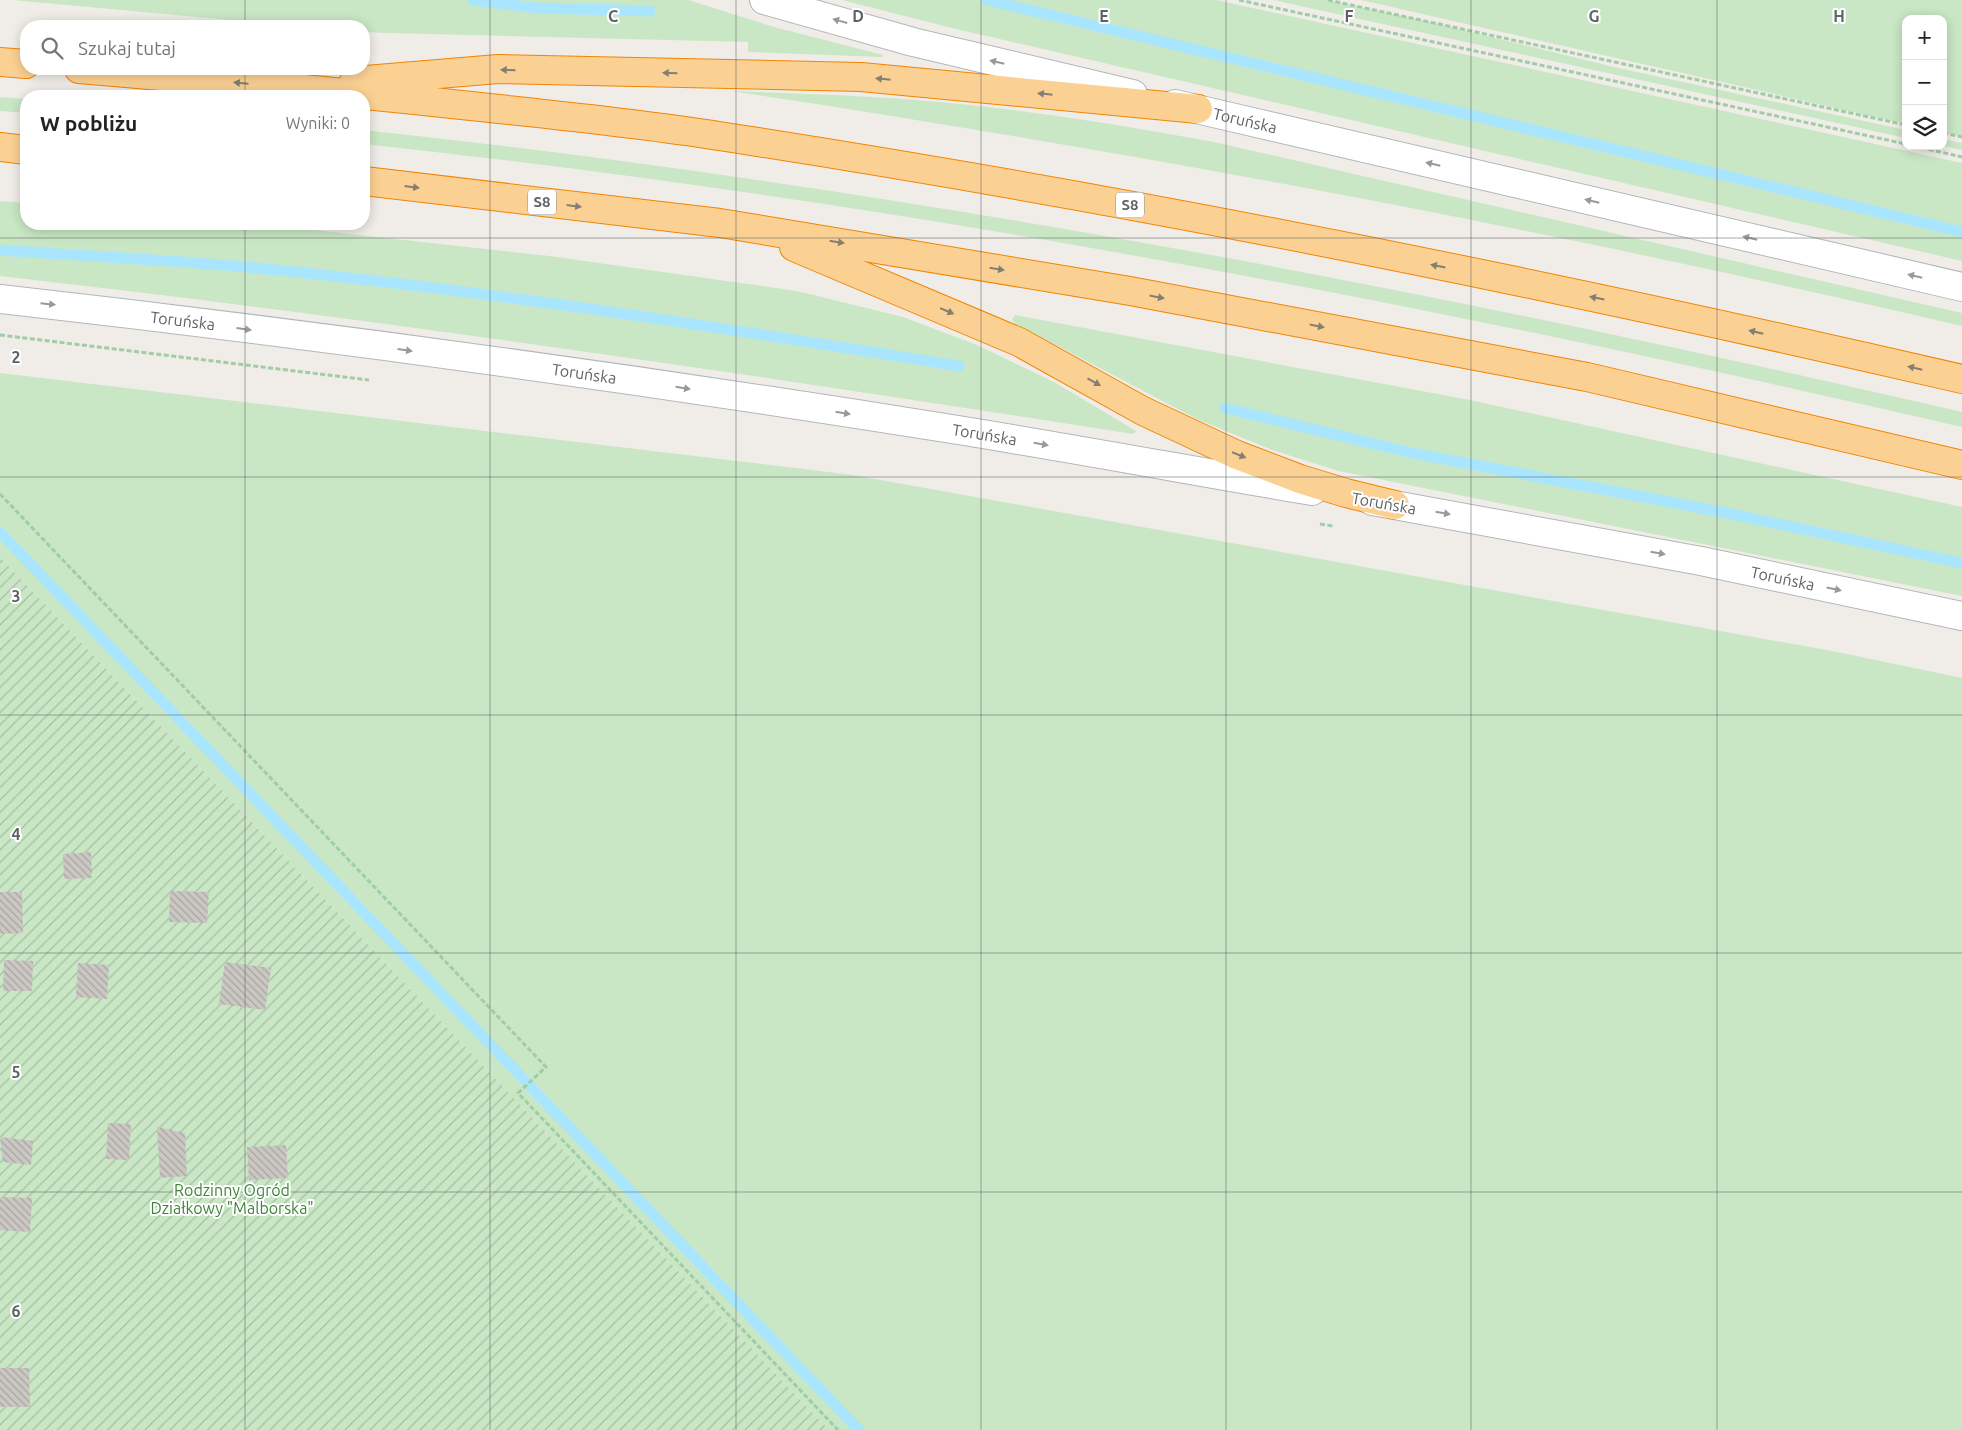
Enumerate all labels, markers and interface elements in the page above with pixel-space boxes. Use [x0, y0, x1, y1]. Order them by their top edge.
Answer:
text: C [608, 7, 618, 25]
text: D [852, 7, 864, 25]
text: E [1099, 7, 1109, 25]
text: F [1345, 7, 1354, 25]
text: G [1588, 7, 1600, 25]
text: H [1833, 7, 1845, 25]
map controls [1902, 15, 1947, 150]
button: + [1902, 15, 1947, 60]
one-way arrow [832, 17, 847, 25]
search box [20, 20, 370, 75]
icon: search [38, 34, 66, 62]
text: Szukaj tutaj [78, 37, 176, 59]
one-way arrow [990, 58, 1005, 66]
button: − [1902, 60, 1947, 105]
one-way arrow [499, 65, 515, 73]
one-way arrow [662, 69, 678, 77]
one-way arrow [875, 74, 891, 82]
one-way arrow [232, 78, 248, 86]
one-way arrow [1037, 90, 1053, 98]
street label: Toruńska [1211, 104, 1279, 136]
button: layers [1902, 105, 1947, 150]
text: W pobliżu [40, 111, 137, 135]
text: Wyniki: 0 [286, 114, 350, 132]
one-way arrow [1426, 160, 1441, 168]
one-way arrow [404, 183, 420, 191]
road number: S8 [528, 190, 556, 214]
road number: S8 [1116, 192, 1144, 218]
one-way arrow [1584, 197, 1599, 205]
one-way arrow [566, 202, 582, 210]
one-way arrow [1742, 234, 1758, 242]
one-way arrow [829, 239, 845, 247]
one-way arrow [1429, 262, 1445, 270]
one-way arrow [990, 266, 1006, 274]
one-way arrow [1907, 272, 1922, 280]
one-way arrow [1150, 293, 1166, 301]
one-way arrow [1589, 294, 1605, 302]
one-way arrow [41, 300, 57, 308]
street label: Toruńska [149, 308, 216, 333]
one-way arrow [940, 308, 955, 316]
one-way arrow [1310, 323, 1326, 331]
one-way arrow [237, 325, 253, 333]
one-way arrow [1749, 328, 1764, 336]
one-way arrow [398, 346, 414, 354]
text: 2 [11, 348, 21, 366]
street label: Toruńska [551, 360, 618, 387]
one-way arrow [1907, 364, 1922, 372]
one-way arrow [1087, 378, 1100, 387]
one-way arrow [675, 385, 691, 393]
one-way arrow [836, 409, 852, 417]
street label: Toruńska [951, 420, 1018, 449]
one-way arrow [1034, 441, 1050, 449]
one-way arrow [1232, 451, 1247, 459]
street label: Toruńska [1350, 488, 1418, 518]
one-way arrow [1435, 510, 1451, 518]
one-way arrow [1650, 550, 1666, 558]
street label: Toruńska [1749, 563, 1817, 594]
one-way arrow [1827, 585, 1842, 593]
text: 3 [11, 587, 21, 605]
text: 4 [11, 825, 21, 843]
text: 5 [11, 1063, 21, 1081]
park label: Rodzinny Ogród Działkowy "Malborska" [150, 1181, 314, 1217]
text: 6 [11, 1302, 21, 1320]

